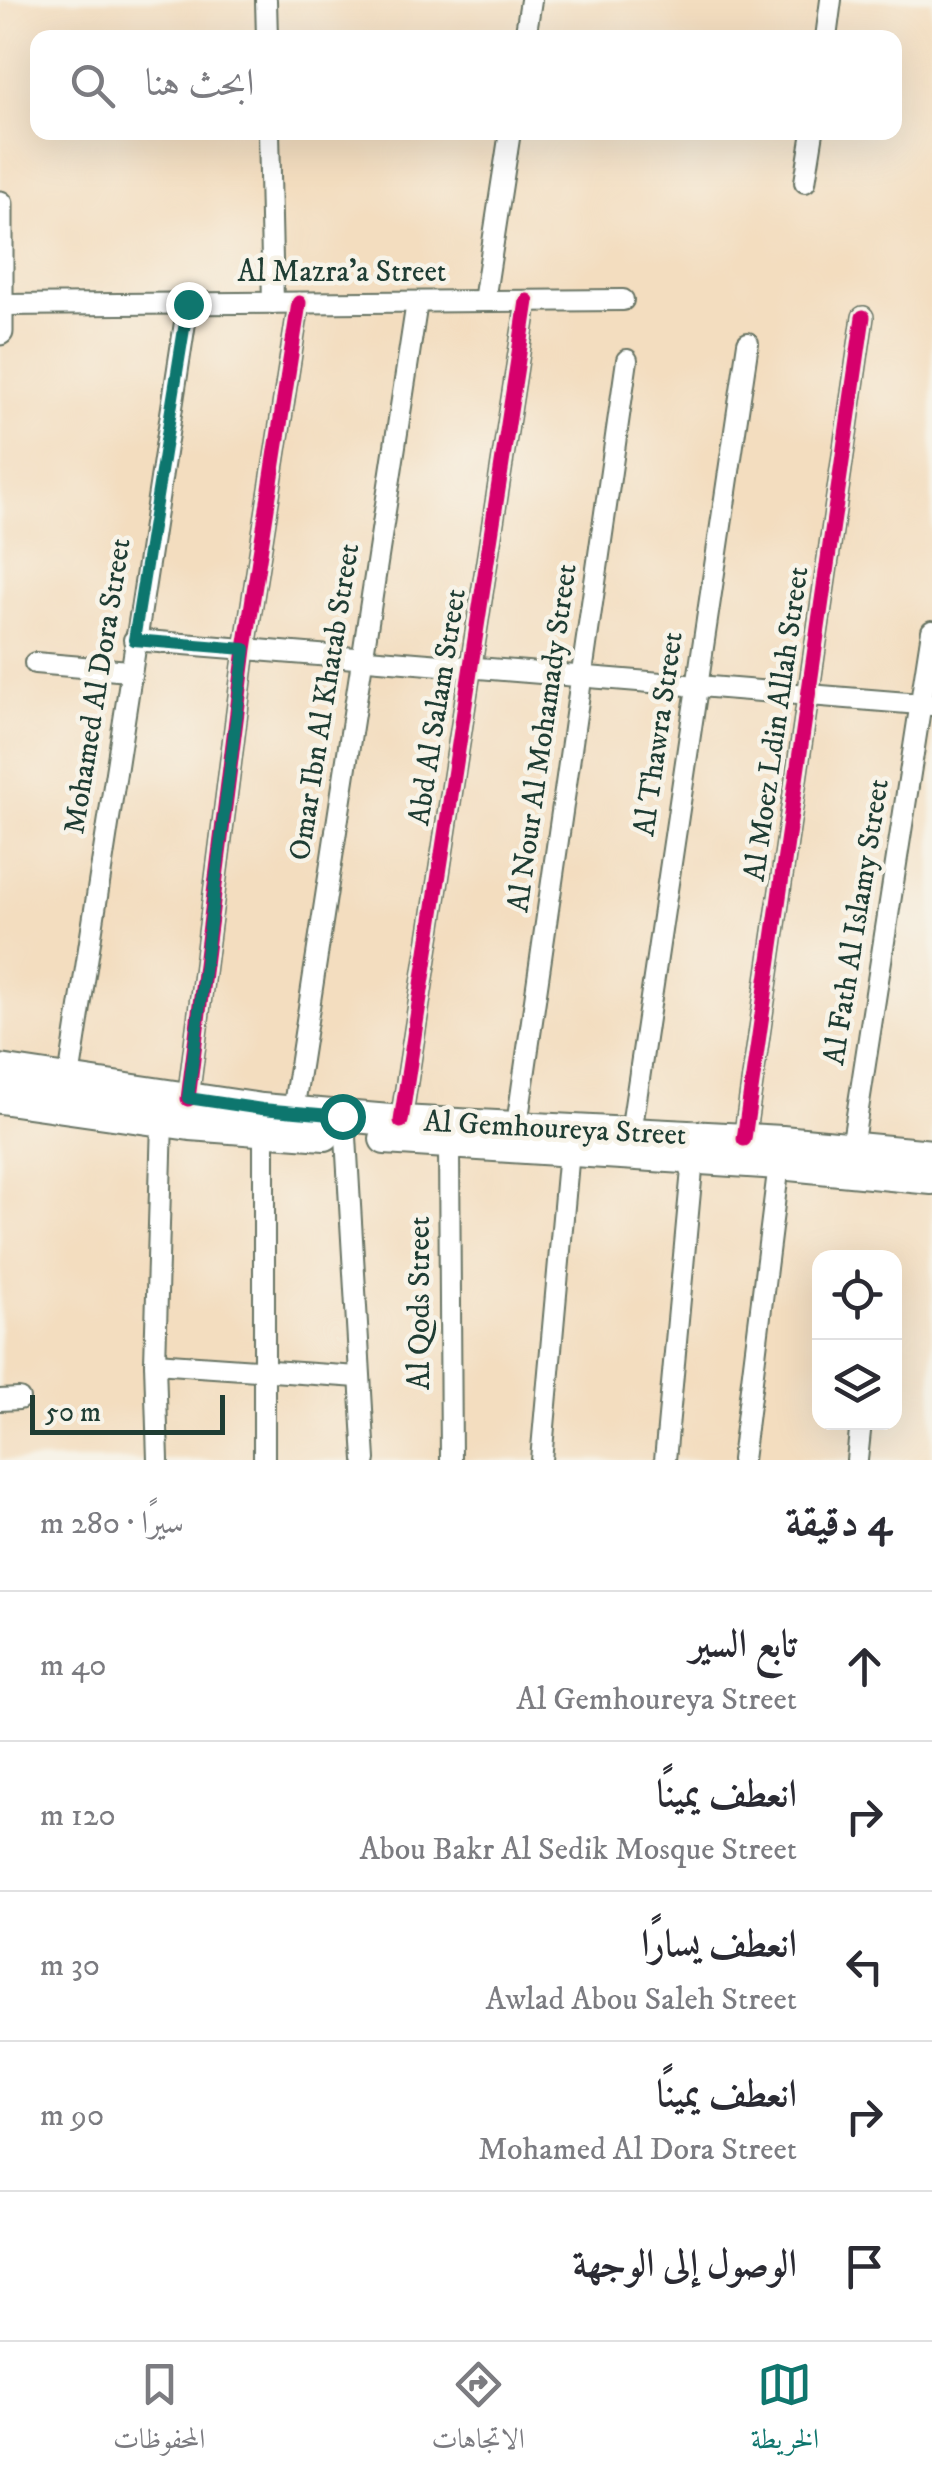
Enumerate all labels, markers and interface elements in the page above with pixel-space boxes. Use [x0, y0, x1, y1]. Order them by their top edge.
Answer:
search box [30, 30, 902, 140]
icon: search [65, 58, 120, 113]
text: ابحث هنا [145, 60, 255, 108]
street label: Al Mazra'a Street [238, 254, 446, 291]
route end [166, 282, 212, 328]
street label: Mohamed Al Dora Street [56, 536, 140, 836]
street label: Omar Ibn Al Khatab Street [282, 541, 368, 863]
street label: Al Nour Al Mohamady Street [500, 561, 586, 915]
street label: Al Moez Ldin Allah Street [737, 564, 817, 884]
street label: Abd Al Salam Street [401, 586, 475, 828]
street label: Al Thawra Street [626, 629, 692, 839]
street label: Al Fath Al Islamy Street [816, 776, 898, 1068]
route start [320, 1094, 366, 1140]
street label: Al Gemhoureya Street [423, 1104, 687, 1154]
street label: Al Qods Street [402, 1216, 439, 1390]
map controls [812, 1250, 902, 1430]
button: locate [812, 1250, 902, 1340]
button: layers [812, 1340, 902, 1430]
scale bar [30, 1390, 225, 1434]
text: 50 m [45, 1395, 101, 1430]
text: 4 دقيقة [785, 1497, 892, 1549]
text: سيرًا · 280 m [40, 1504, 184, 1544]
text: تابع السير [690, 1621, 797, 1669]
icon: ahead [837, 1639, 892, 1694]
text: 40 m [40, 1646, 107, 1686]
text: Al Gemhoureya Street [516, 1680, 797, 1720]
text: انعطف يمينًا [656, 1771, 797, 1819]
icon: right [837, 1789, 892, 1844]
text: 120 m [40, 1796, 116, 1836]
text: Abou Bakr Al Sedik Mosque Street [359, 1830, 797, 1870]
text: انعطف يسارًا [641, 1921, 797, 1969]
icon: left [837, 1939, 892, 1994]
text: 30 m [40, 1946, 100, 1986]
text: Awlad Abou Saleh Street [486, 1980, 797, 2020]
text: انعطف يمينًا [656, 2071, 797, 2119]
icon: right [837, 2089, 892, 2144]
text: 90 m [40, 2096, 104, 2136]
text: Mohamed Al Dora Street [478, 2130, 797, 2170]
icon: arrive [837, 2239, 892, 2294]
text: الوصول إلى الوجهة [573, 2241, 797, 2289]
tab: المحفوظات [113, 2357, 205, 2466]
tab: الاتجاهات [431, 2357, 525, 2466]
tab: الخريطة [751, 2357, 819, 2466]

